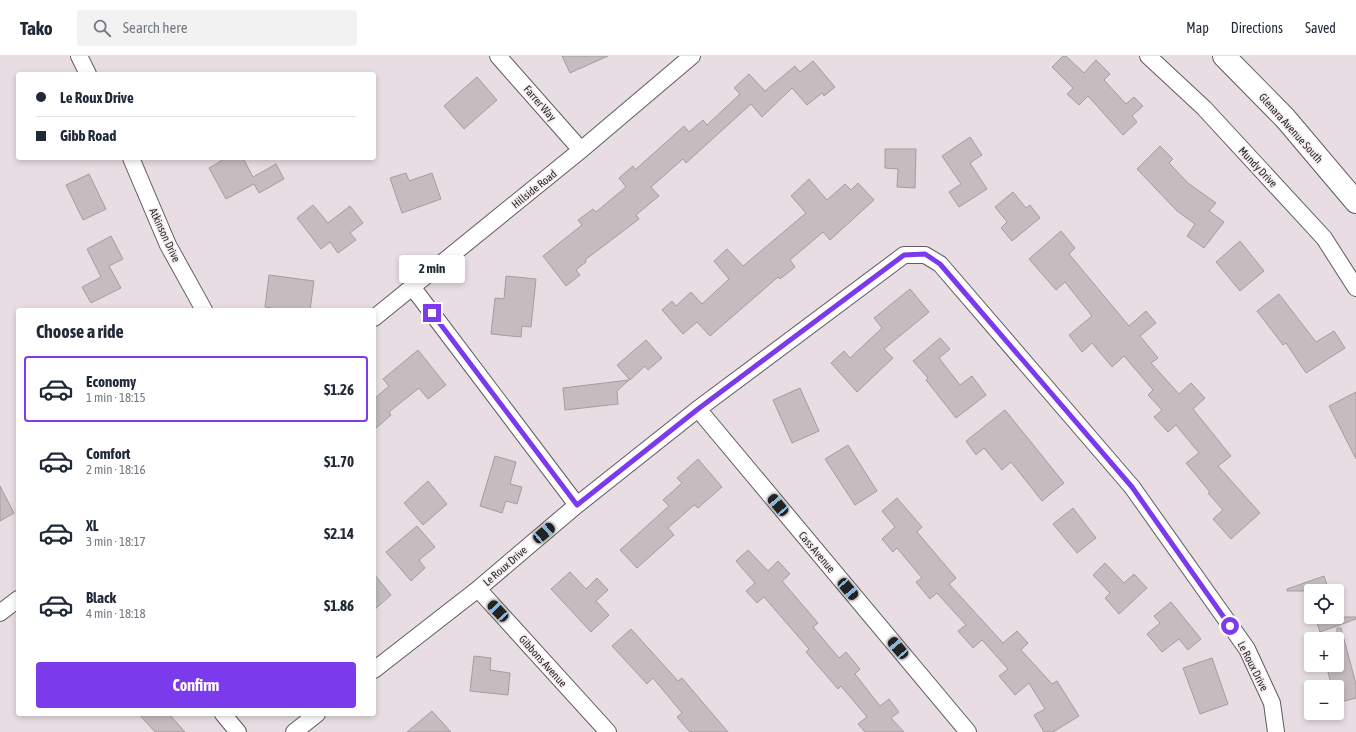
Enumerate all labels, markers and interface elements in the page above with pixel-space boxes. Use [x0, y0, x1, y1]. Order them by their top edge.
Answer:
search box [77, 10, 357, 46]
text: Tako [20, 17, 53, 39]
icon: search [91, 17, 113, 39]
text: Search here [123, 19, 187, 36]
text: Map [1186, 20, 1209, 36]
text: Directions [1231, 20, 1283, 36]
text: Saved [1305, 20, 1336, 36]
street label: Farrer Way [521, 83, 559, 123]
text: Le Roux Drive [60, 89, 134, 106]
street label: Glenara Avenue South [1257, 91, 1325, 165]
text: Gibb Road [60, 127, 116, 144]
street label: Mundy Drive [1236, 144, 1280, 190]
street label: Hillside Road [509, 167, 559, 211]
street label: Atkinson Drive [147, 206, 183, 264]
callout: 2 min [399, 255, 465, 283]
text: 2 min [419, 261, 445, 276]
route end [423, 304, 441, 322]
text: Choose a ride [36, 321, 124, 342]
icon: car [38, 371, 74, 407]
text: Economy [86, 373, 136, 390]
text: $1.26 [324, 381, 354, 398]
text: 1 min · 18:15 [86, 390, 146, 405]
icon: car [38, 443, 74, 479]
text: Comfort [86, 445, 130, 462]
text: $1.70 [324, 453, 354, 470]
text: 2 min · 18:16 [86, 462, 146, 477]
car [766, 492, 790, 518]
icon: car [38, 515, 74, 551]
text: XL [86, 517, 99, 534]
car [531, 521, 557, 545]
text: $2.14 [324, 525, 354, 542]
street label: Cass Avenue [796, 529, 838, 575]
text: 3 min · 18:17 [86, 534, 146, 549]
street label: Le Roux Drive [481, 544, 529, 588]
car [836, 576, 860, 602]
map controls [1304, 584, 1344, 720]
button: locate [1304, 584, 1344, 624]
icon: car [38, 587, 74, 623]
text: Black [86, 589, 116, 606]
text: $1.86 [324, 597, 354, 614]
car [485, 598, 511, 624]
text: 4 min · 18:18 [86, 606, 146, 621]
route start [1221, 617, 1239, 635]
button: + [1304, 632, 1344, 672]
street label: Gibbons Avenue [517, 633, 569, 689]
car [886, 635, 910, 661]
street label: Le Roux Drive [1235, 639, 1271, 693]
button: Confirm [36, 662, 356, 708]
button: − [1304, 680, 1344, 720]

